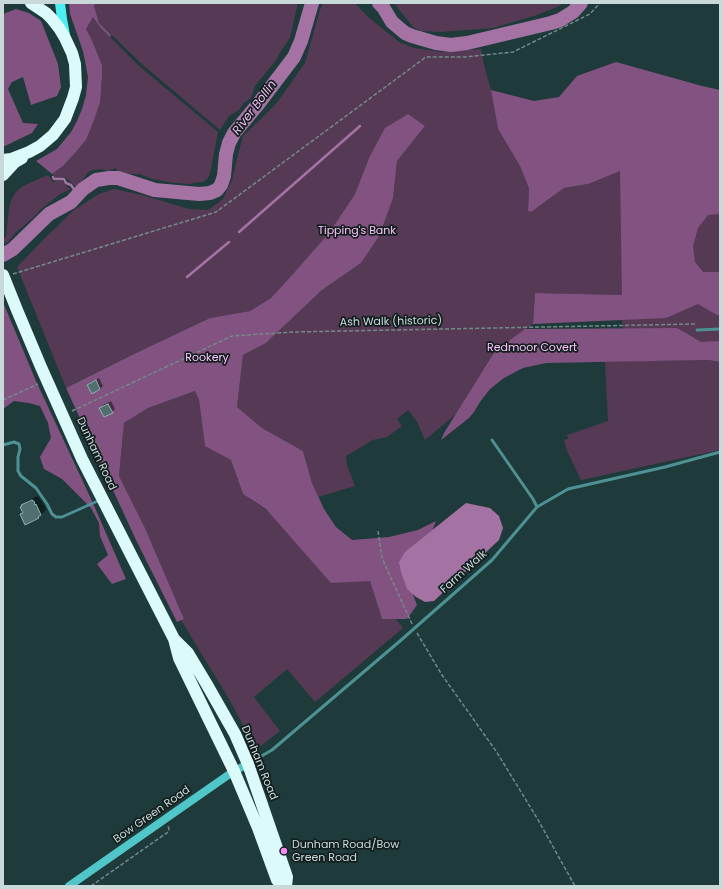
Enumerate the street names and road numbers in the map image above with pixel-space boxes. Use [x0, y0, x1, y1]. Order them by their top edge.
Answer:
street label: Ash Walk (historic) [340, 315, 442, 329]
street label: Dunham Road [73, 415, 119, 493]
street label: Farm Walk [438, 548, 490, 596]
street label: Dunham Road [238, 724, 280, 802]
street label: Bow Green Road [111, 784, 193, 846]

